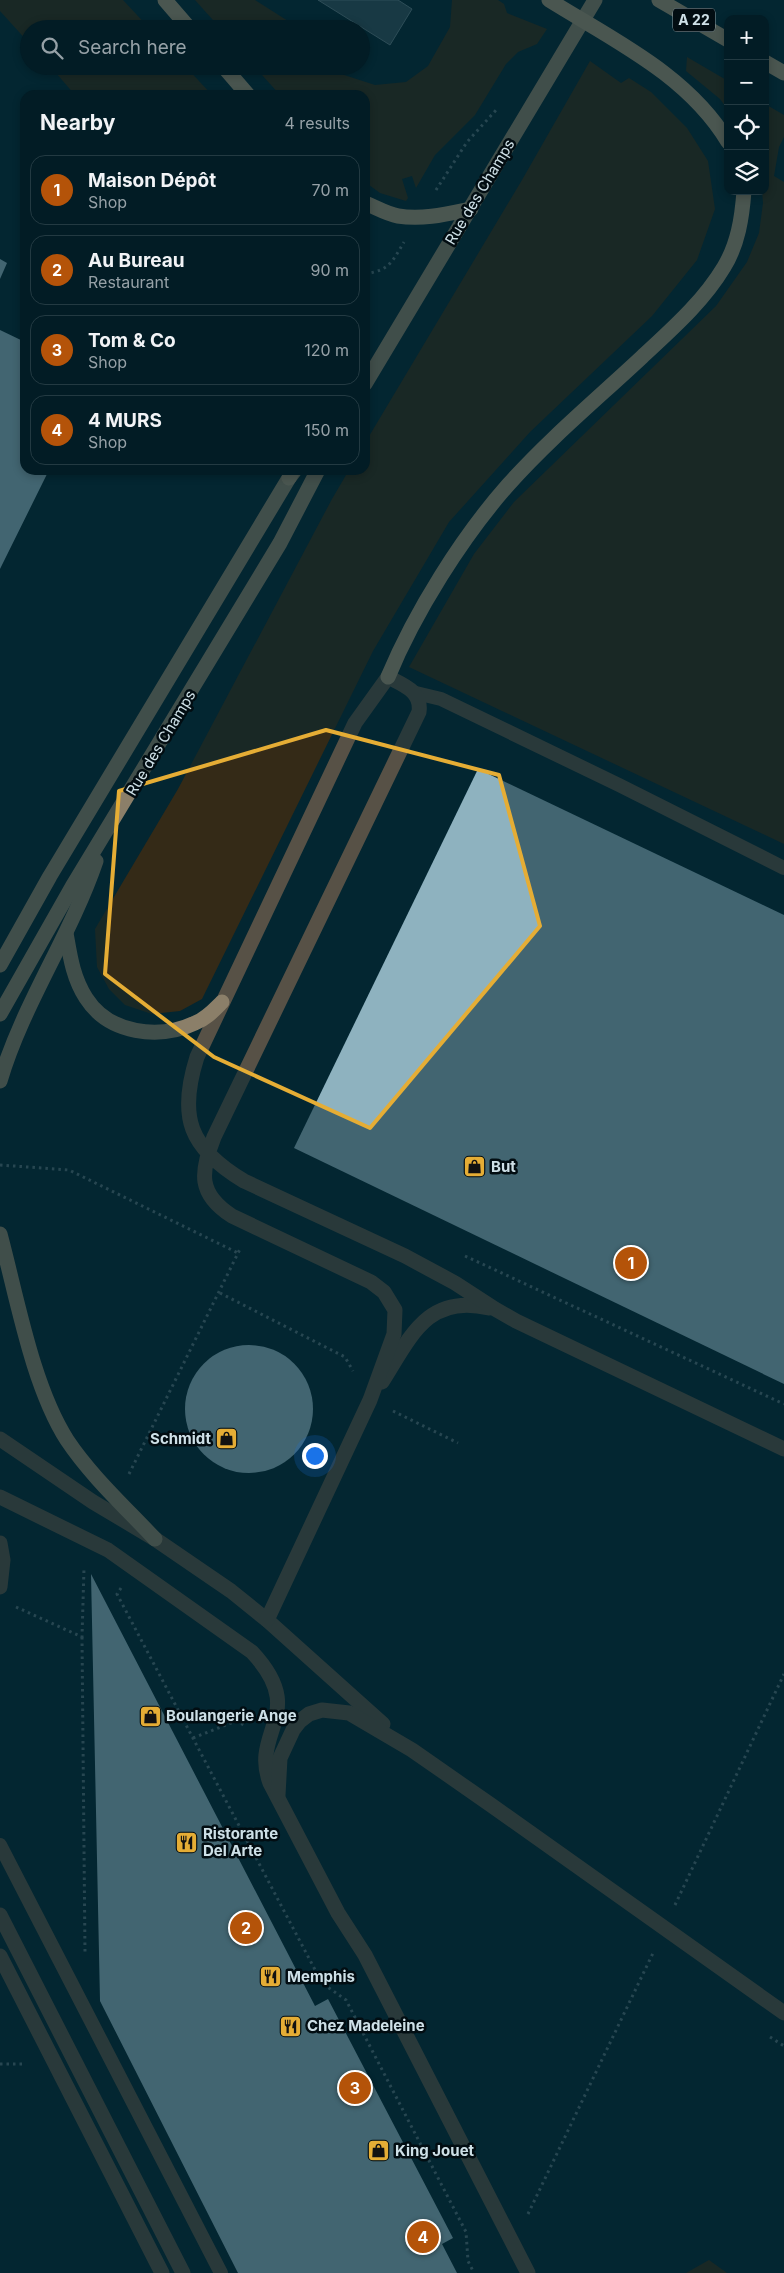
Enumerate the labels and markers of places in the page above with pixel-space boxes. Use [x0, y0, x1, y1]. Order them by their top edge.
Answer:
shop icon: But [463, 1155, 487, 1179]
place label: But [491, 1157, 516, 1176]
pin: 1 [615, 1244, 647, 1282]
shop icon: Schmidt [215, 1427, 239, 1451]
place label: Schmidt [150, 1429, 211, 1448]
shop icon: Boulangerie Ange [138, 1704, 162, 1728]
place label: Boulangerie Ange [166, 1706, 297, 1725]
place label: Ristorante Del Arte [203, 1824, 278, 1860]
restaurant icon: Ristorante Del Arte [175, 1831, 199, 1855]
pin: 2 [230, 1909, 262, 1947]
restaurant icon: Memphis [259, 1965, 283, 1989]
place label: Memphis [287, 1967, 355, 1986]
restaurant icon: Chez Madeleine [279, 2014, 303, 2038]
place label: Chez Madeleine [307, 2016, 425, 2035]
pin: 3 [339, 2069, 371, 2107]
shop icon: King Jouet [367, 2139, 391, 2163]
place label: King Jouet [395, 2141, 475, 2160]
pin: 4 [407, 2218, 439, 2256]

